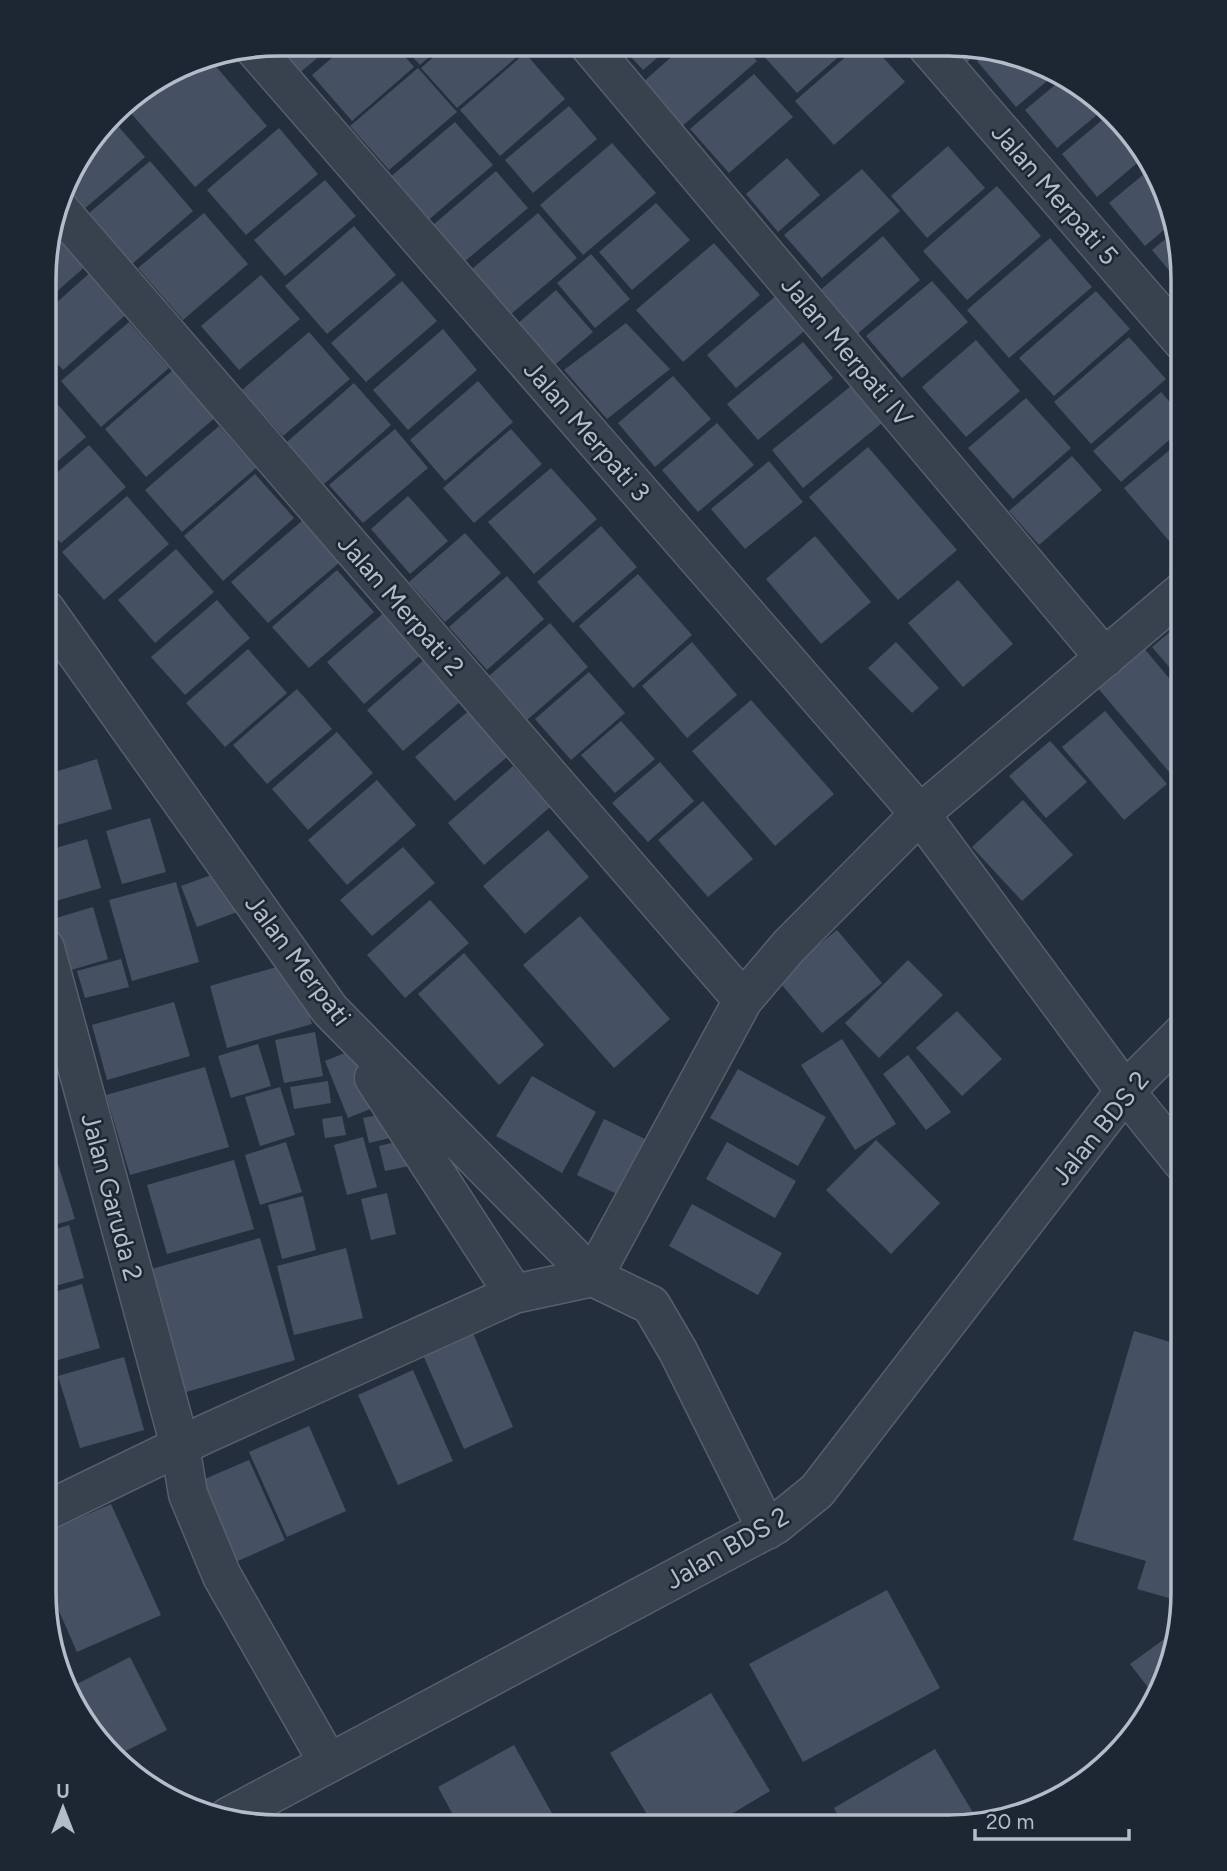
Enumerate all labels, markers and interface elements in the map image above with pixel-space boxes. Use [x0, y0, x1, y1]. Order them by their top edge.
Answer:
street label: Jalan Merpati 5 [985, 117, 1125, 271]
street label: Jalan Merpati IV [774, 269, 920, 433]
street label: Jalan Merpati 3 [517, 354, 657, 508]
street label: Jalan Merpati 2 [331, 528, 471, 682]
street label: Jalan Merpati [238, 888, 358, 1032]
street label: Jalan BDS 2 [1044, 1065, 1156, 1191]
street label: Jalan Garuda 2 [74, 1110, 150, 1284]
street label: Jalan BDS 2 [660, 1500, 794, 1596]
north arrow [28, 1773, 98, 1843]
text: U [56, 1780, 70, 1803]
scale bar [975, 1798, 1129, 1842]
text: 20 m [986, 1809, 1034, 1834]

